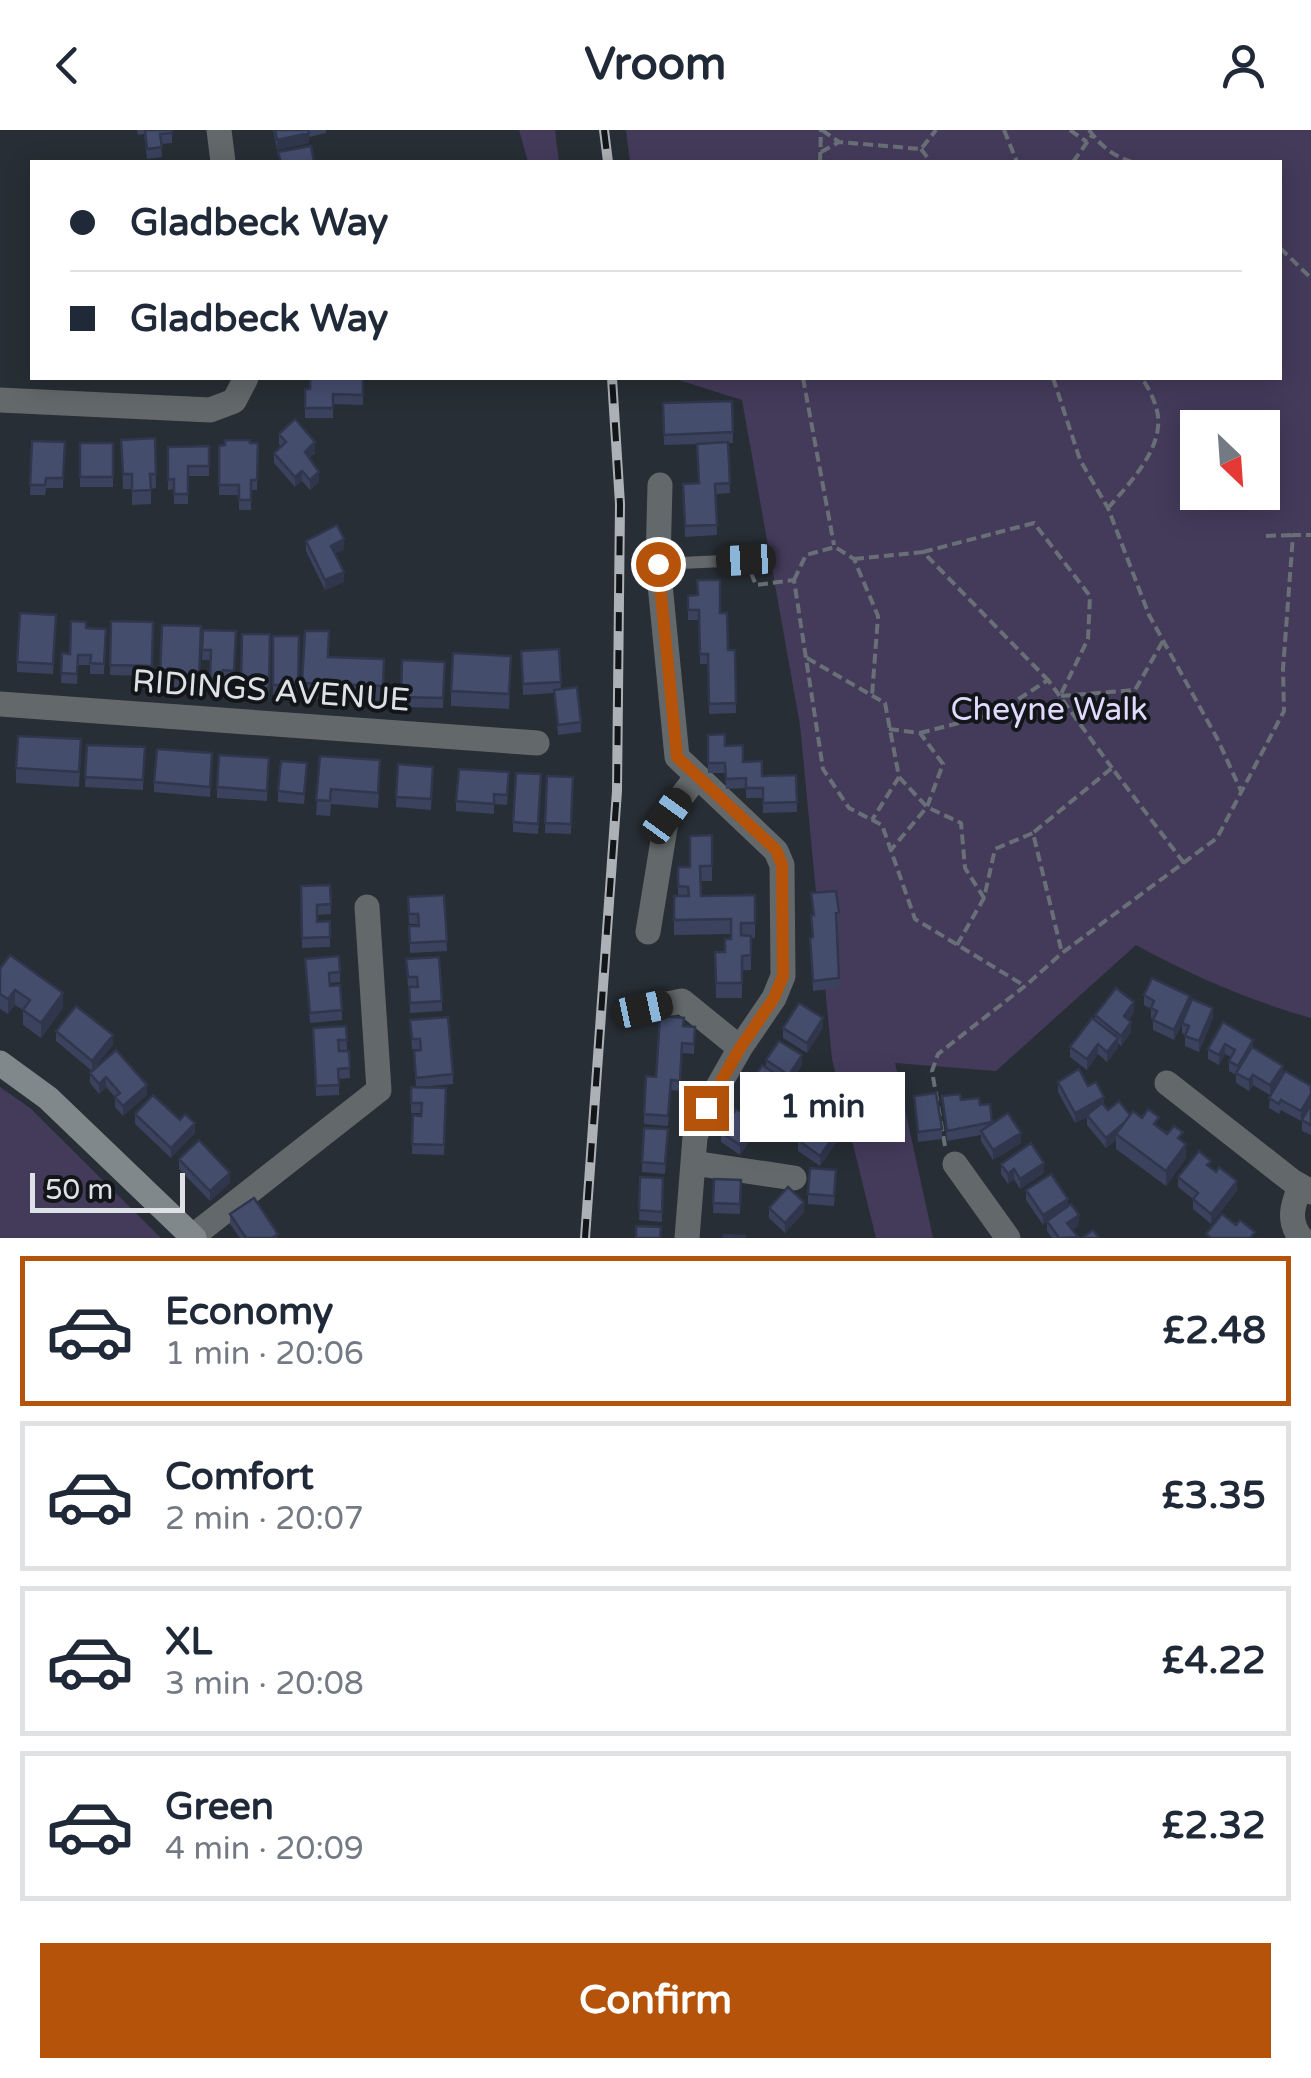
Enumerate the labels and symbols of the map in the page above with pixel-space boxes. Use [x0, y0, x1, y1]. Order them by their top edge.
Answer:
north arrow [1180, 410, 1280, 510]
route start [636, 542, 681, 587]
car [715, 543, 777, 577]
street label: RIDINGS AVENUE [131, 662, 411, 720]
park label: Cheyne Walk [950, 691, 1148, 729]
car [637, 783, 697, 849]
car [611, 988, 675, 1030]
callout: 1 min [741, 1073, 906, 1143]
route end [684, 1086, 729, 1131]
scale bar [30, 1168, 185, 1212]

